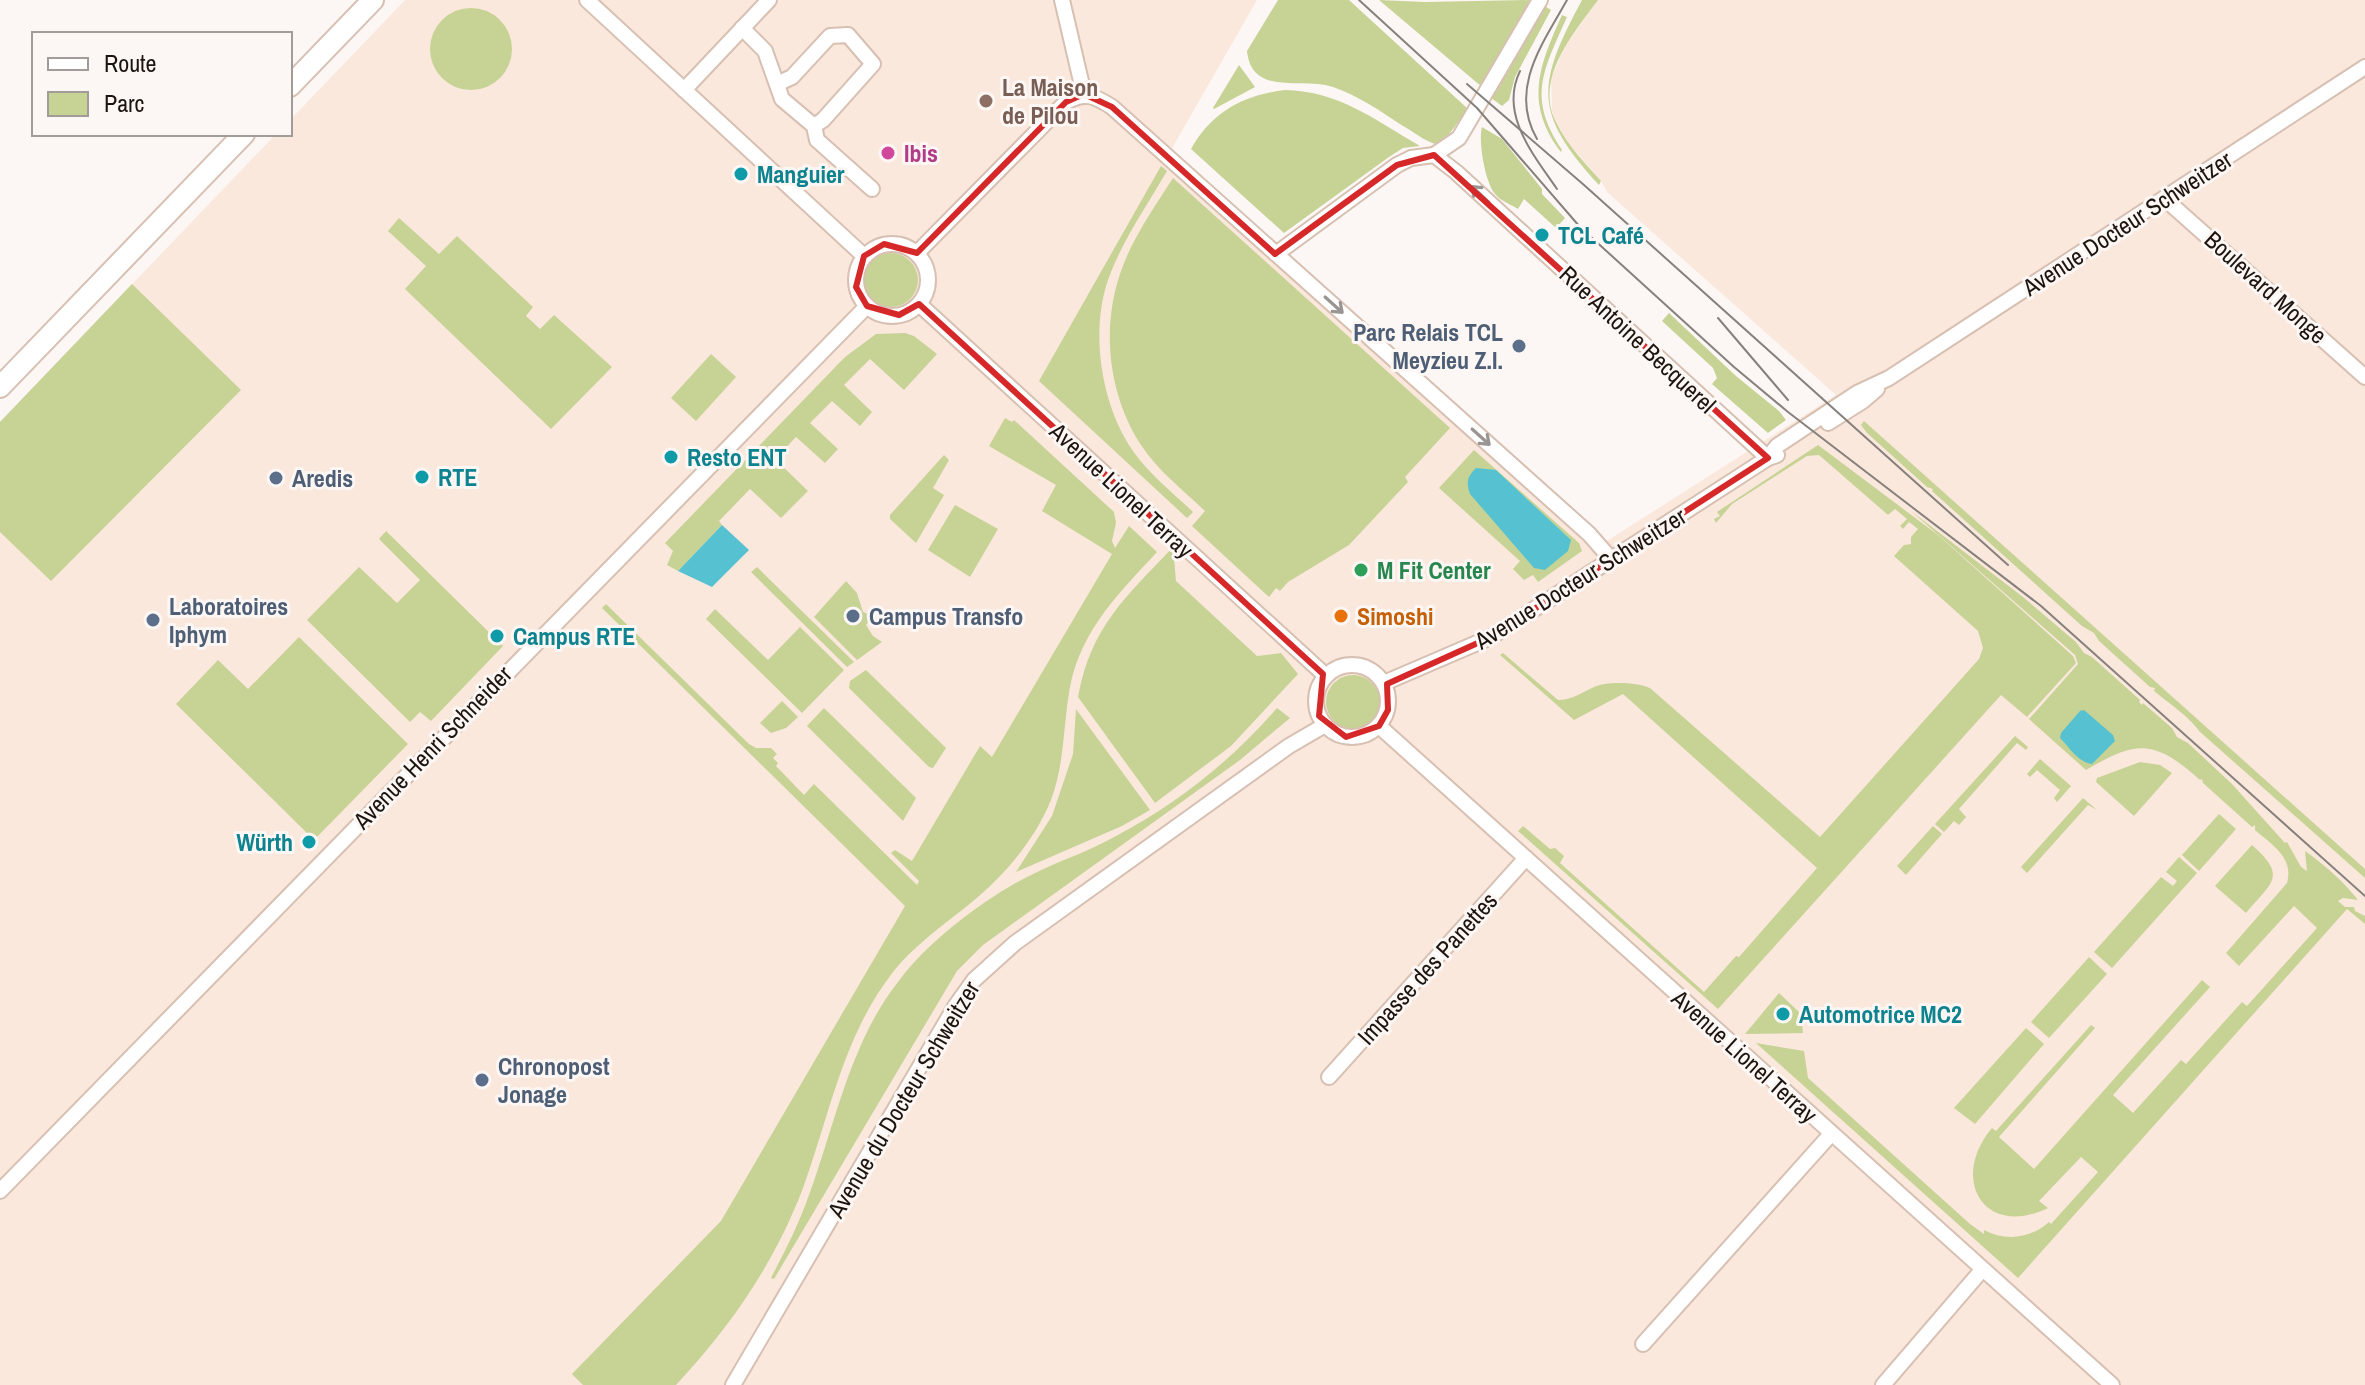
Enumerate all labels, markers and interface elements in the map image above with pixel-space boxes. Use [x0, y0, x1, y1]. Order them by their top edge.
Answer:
legend [32, 32, 292, 136]
text: Route [104, 47, 157, 79]
place label: La Maison de Pilou [1002, 71, 1098, 131]
text: Parc [104, 87, 145, 119]
marker: La Maison de Pilou [977, 92, 995, 110]
place label: Ibis [904, 137, 938, 169]
street label: Avenue Docteur Schweitzer [2015, 143, 2238, 303]
marker: Ibis [879, 144, 897, 162]
place label: Manguier [757, 158, 845, 190]
marker: Manguier [732, 165, 750, 183]
one-way arrow [1471, 186, 1491, 204]
place label: TCL Café [1558, 219, 1644, 251]
street label: Boulevard Monge [2198, 224, 2334, 350]
marker: TCL Café [1533, 226, 1551, 244]
street label: Rue Antoine Becquerel [1553, 258, 1723, 420]
one-way arrow [1324, 296, 1344, 314]
place label: Parc Relais TCL Meyzieu Z.I. [1353, 316, 1503, 376]
marker: Parc Relais TCL Meyzieu Z.I. [1510, 337, 1528, 355]
street label: Avenue Lionel Terray [1043, 414, 1201, 565]
one-way arrow [1471, 428, 1491, 447]
place label: Resto ENT [687, 441, 787, 473]
marker: Resto ENT [662, 448, 680, 466]
place label: RTE [438, 461, 477, 493]
place label: Aredis [292, 462, 353, 494]
marker: RTE [413, 468, 431, 486]
marker: Aredis [267, 469, 285, 487]
street label: Avenue Docteur Schweitzer [1467, 500, 1692, 657]
place label: M Fit Center [1377, 554, 1491, 586]
marker: M Fit Center [1352, 561, 1370, 579]
place label: Laboratoires Iphym [169, 590, 288, 650]
place label: Campus Transfo [869, 600, 1023, 632]
place label: Simoshi [1357, 600, 1434, 632]
marker: Campus Transfo [844, 607, 862, 625]
marker: Simoshi [1332, 607, 1350, 625]
marker: Laboratoires Iphym [144, 611, 162, 629]
place label: Campus RTE [513, 620, 635, 652]
marker: Campus RTE [488, 627, 506, 645]
street label: Avenue Henri Schneider [345, 658, 519, 836]
place label: Würth [237, 826, 293, 858]
marker: Würth [300, 833, 318, 851]
street label: Impasse des Panettes [1350, 885, 1504, 1051]
street label: Avenue du Docteur Schweitzer [819, 974, 987, 1224]
street label: Avenue Lionel Terray [1665, 981, 1825, 1130]
place label: Automotrice MC2 [1799, 998, 1962, 1030]
marker: Automotrice MC2 [1774, 1005, 1792, 1023]
place label: Chronopost Jonage [498, 1050, 610, 1110]
marker: Chronopost Jonage [473, 1071, 491, 1089]

